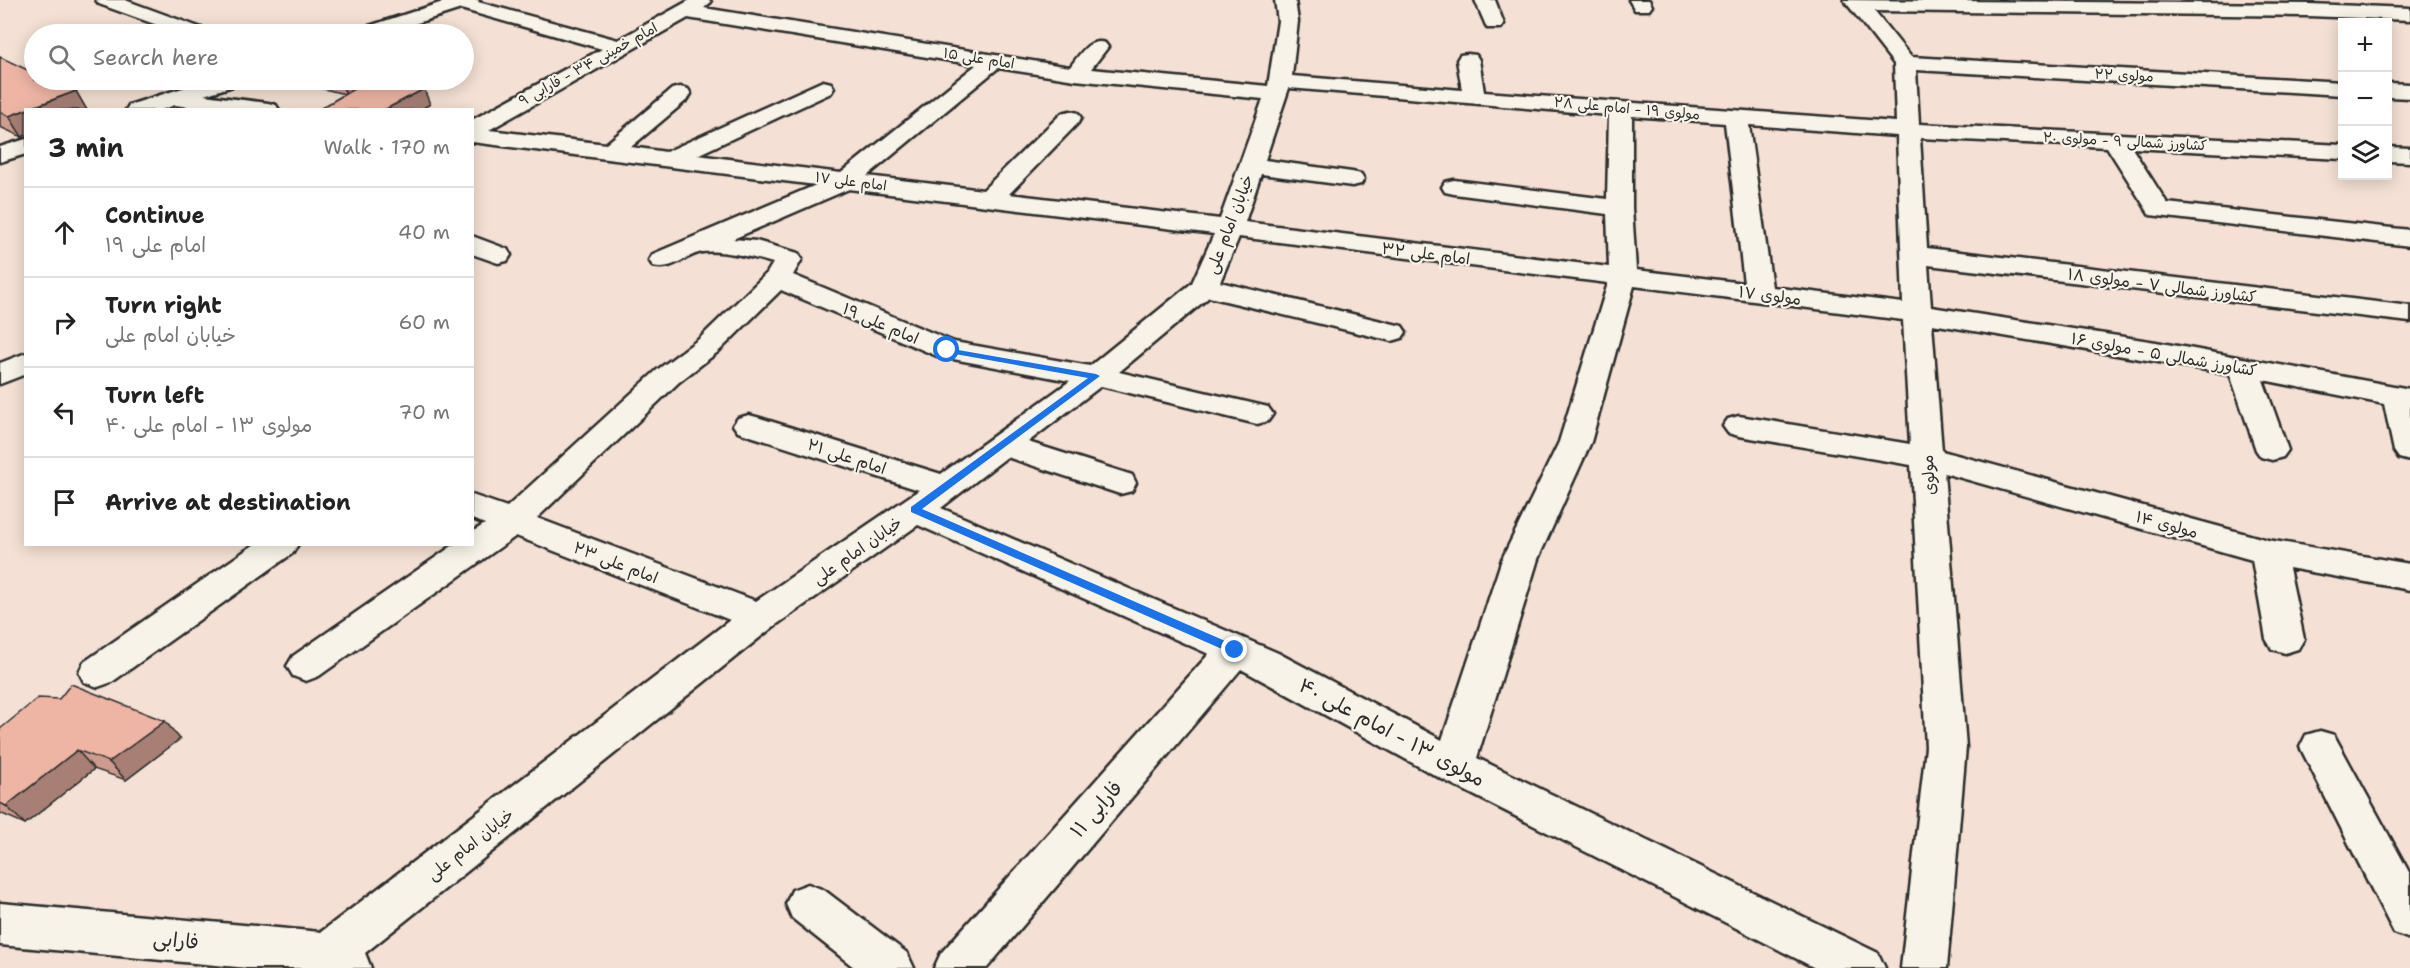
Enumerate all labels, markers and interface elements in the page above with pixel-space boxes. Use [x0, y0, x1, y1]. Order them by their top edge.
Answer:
street label: امام خمینی ۳۴ - فارابی ۹ [516, 18, 661, 111]
map controls [2338, 18, 2392, 180]
button: + [2338, 18, 2392, 72]
search box [24, 24, 474, 90]
icon: search [45, 41, 78, 74]
text: Search here [93, 43, 219, 72]
street label: امام علی ۱۵ [942, 43, 1016, 74]
street label: مولوی ۲۲ [2094, 64, 2154, 86]
button: − [2338, 72, 2392, 126]
street label: مولوی ۱۹ - امام علی ۲۸ [1553, 93, 1701, 125]
button: layers [2338, 126, 2392, 180]
street label: کشاورز شمالی ۹ - مولوی ۲۰ [2042, 128, 2208, 154]
text: 3 min [48, 130, 124, 165]
text: Walk · 170 m [324, 134, 450, 160]
street label: امام علی ۱۷ [814, 168, 888, 196]
street label: خیابان امام علی [1201, 172, 1260, 278]
text: Continue [105, 201, 205, 230]
icon: ahead [48, 216, 81, 249]
text: 40 m [398, 219, 450, 245]
text: امام علی ۱۹ [105, 232, 206, 258]
street label: امام علی ۳۲ [1380, 238, 1471, 271]
street label: کشاورز شمالی ۷ - مولوی ۱۸ [2066, 263, 2258, 308]
street label: مولوی ۱۷ [1737, 281, 1803, 310]
text: Turn right [105, 291, 222, 320]
street label: امام علی ۱۹ [839, 298, 922, 351]
icon: right [48, 306, 81, 339]
text: 60 m [398, 309, 450, 335]
text: خیابان امام علی [105, 322, 236, 348]
street label: کشاورز شمالی ۵ - مولوی ۱۶ [2069, 328, 2259, 381]
route start [933, 336, 959, 362]
text: Turn left [105, 381, 204, 410]
icon: left [48, 396, 81, 429]
text: 70 m [398, 399, 450, 425]
text: مولوی ۱۳ - امام علی ۴۰ [105, 412, 312, 438]
street label: امام علی ۲۱ [804, 434, 889, 481]
street label: مولوی [1917, 454, 1940, 496]
icon: arrive [48, 486, 81, 519]
text: Arrive at destination [105, 488, 351, 517]
street label: مولوی ۱۴ [2133, 506, 2200, 543]
street label: خیابان امام علی [808, 512, 907, 591]
street label: امام علی ۲۳ [570, 537, 661, 590]
route end [1221, 636, 1247, 662]
street label: مولوی ۱۳ - امام علی ۴۰ [1293, 672, 1490, 794]
street label: فارابی ۱۱ [1064, 775, 1128, 843]
street label: خیابان امام علی [423, 804, 519, 886]
street label: فارابی [152, 925, 200, 955]

